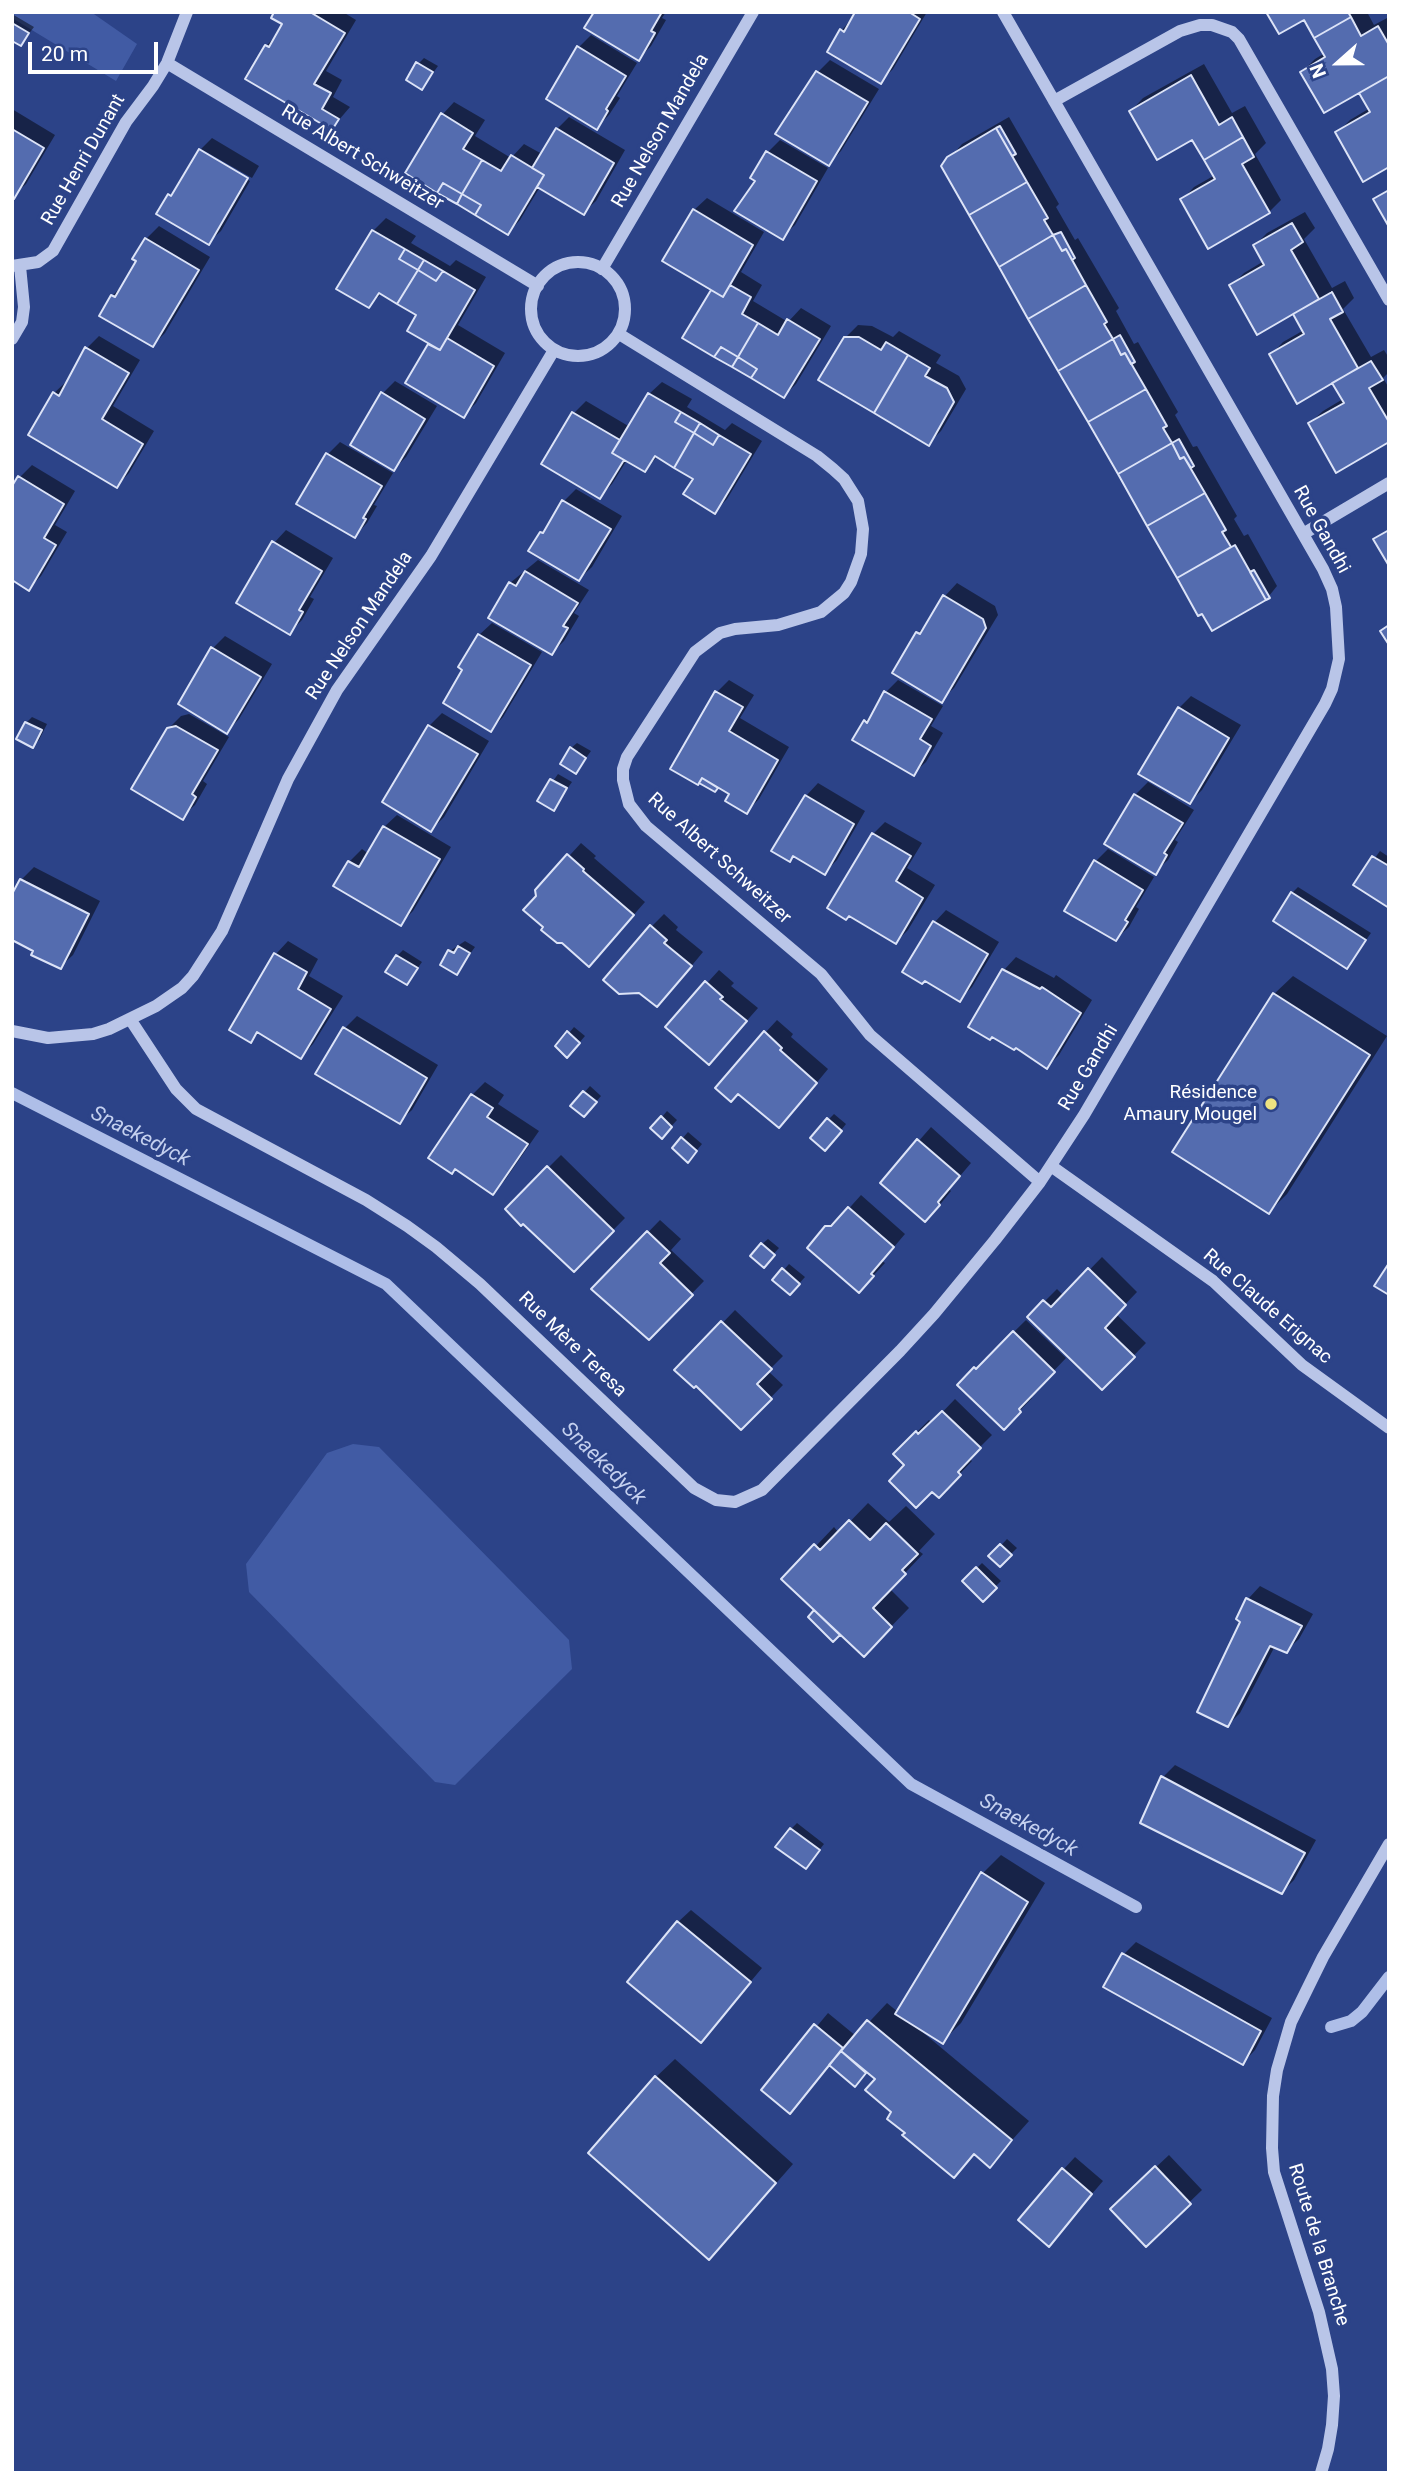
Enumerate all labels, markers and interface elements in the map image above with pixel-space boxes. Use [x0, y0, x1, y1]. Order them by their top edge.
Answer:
scale bar [32, 28, 161, 72]
north arrow [1303, 28, 1373, 98]
text: 20 m [41, 42, 88, 66]
street label: Rue Nelson Mandela [608, 50, 714, 212]
text: N [1305, 60, 1331, 81]
street label: Rue Henri Dunant [37, 90, 131, 230]
street label: Rue Albert Schweitzer [277, 101, 447, 215]
street label: Rue Gandhi [1288, 482, 1354, 578]
street label: Rue Nelson Mandela [302, 547, 418, 705]
street label: Rue Albert Schweitzer [643, 789, 795, 929]
street label: Rue Gandhi [1054, 1021, 1124, 1115]
place label: Résidence Amaury Mougel [1124, 1082, 1257, 1126]
marker: Résidence Amaury Mougel [1263, 1096, 1279, 1112]
water label: Snaekedyck [86, 1101, 194, 1173]
street label: Rue Claude Erignac [1198, 1245, 1336, 1369]
street label: Rue Mère Teresa [513, 1288, 631, 1402]
water label: Snaekedyck [555, 1417, 651, 1511]
water label: Snaekedyck [975, 1789, 1081, 1863]
street label: Route de la Branche [1282, 2161, 1354, 2329]

